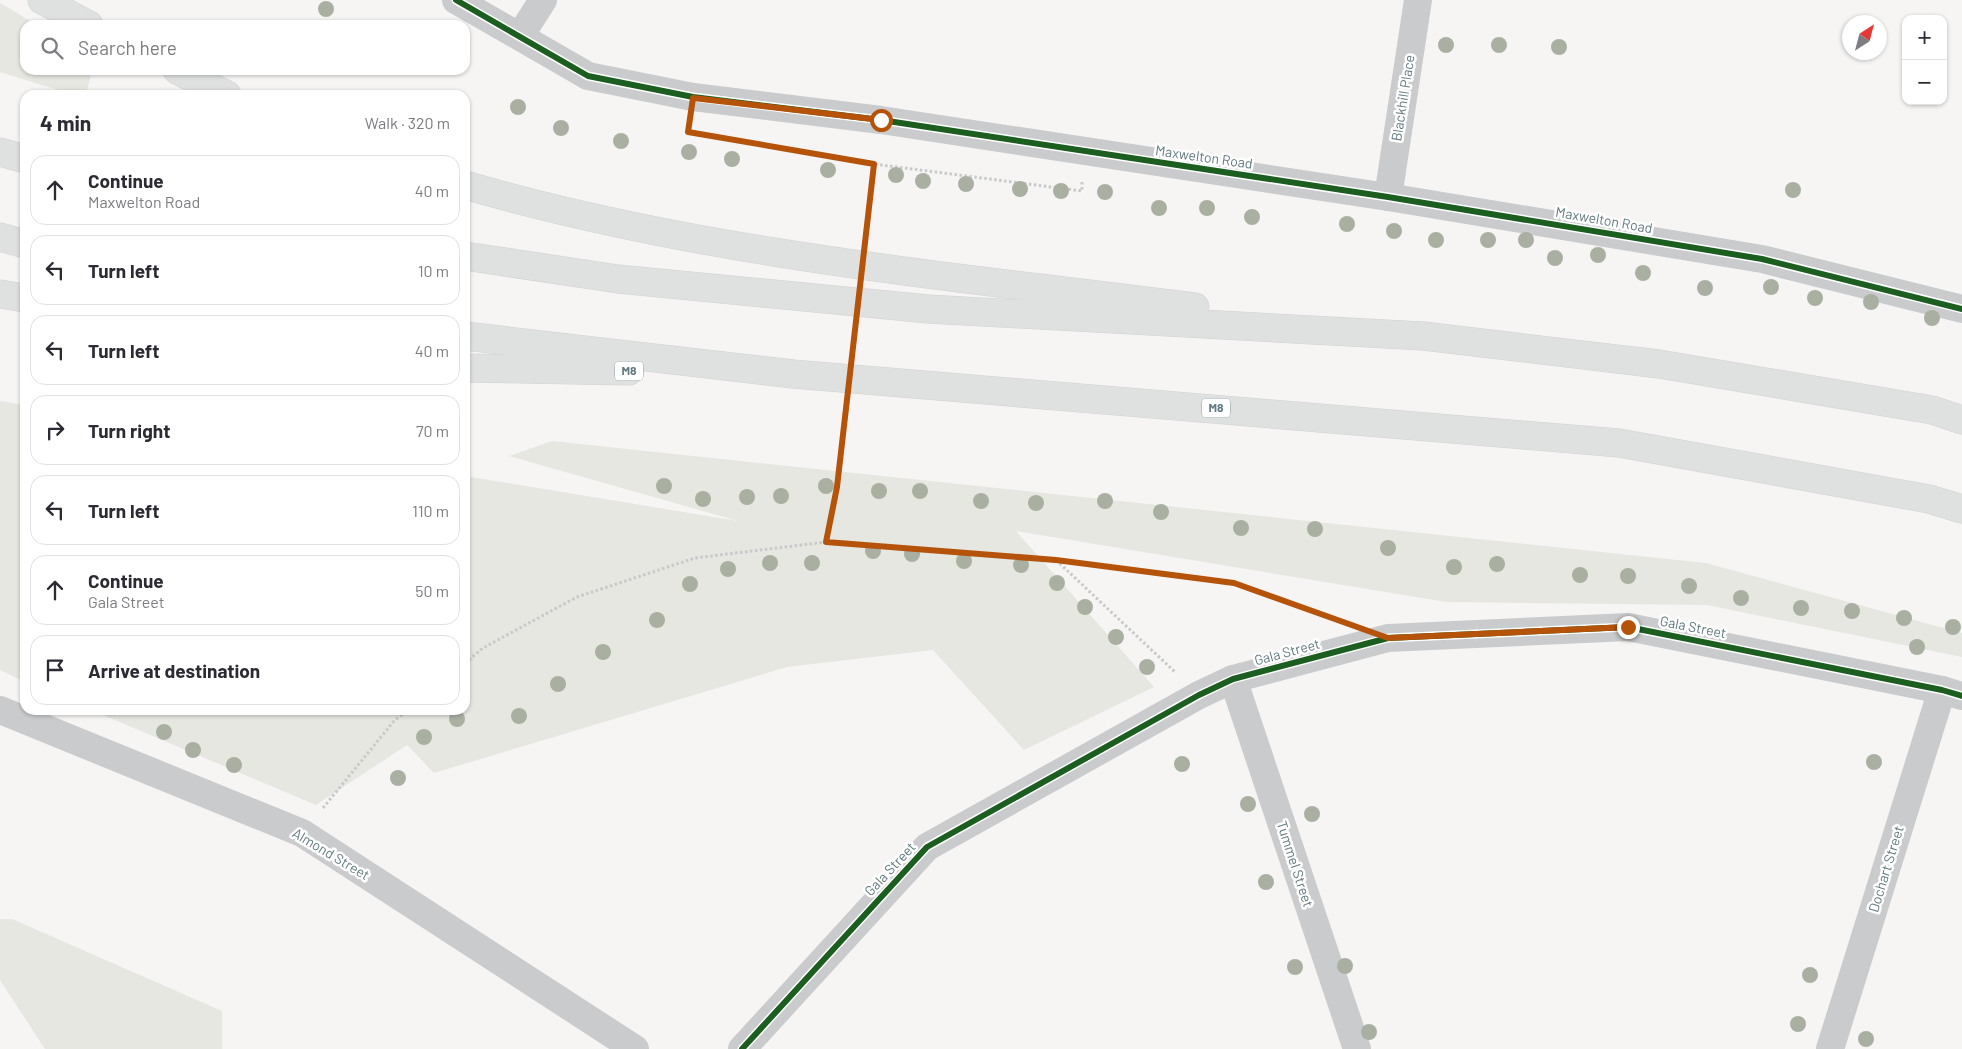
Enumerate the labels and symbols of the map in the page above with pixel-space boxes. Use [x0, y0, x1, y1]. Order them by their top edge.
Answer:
north arrow [1842, 15, 1887, 60]
street label: Blackhill Place [1387, 54, 1418, 142]
route start [870, 109, 893, 132]
street label: Maxwelton Road [1154, 141, 1254, 172]
street label: Maxwelton Road [1554, 203, 1654, 236]
road number: M8 [615, 362, 643, 381]
road number: M8 [1202, 398, 1230, 418]
street label: Gala Street [1659, 612, 1728, 641]
route end [1617, 616, 1640, 639]
street label: Gala Street [1252, 635, 1321, 668]
street label: Tummel Street [1274, 819, 1317, 909]
street label: Dochart Street [1864, 823, 1907, 914]
street label: Almond Street [290, 824, 373, 883]
street label: Gala Street [861, 838, 919, 899]

